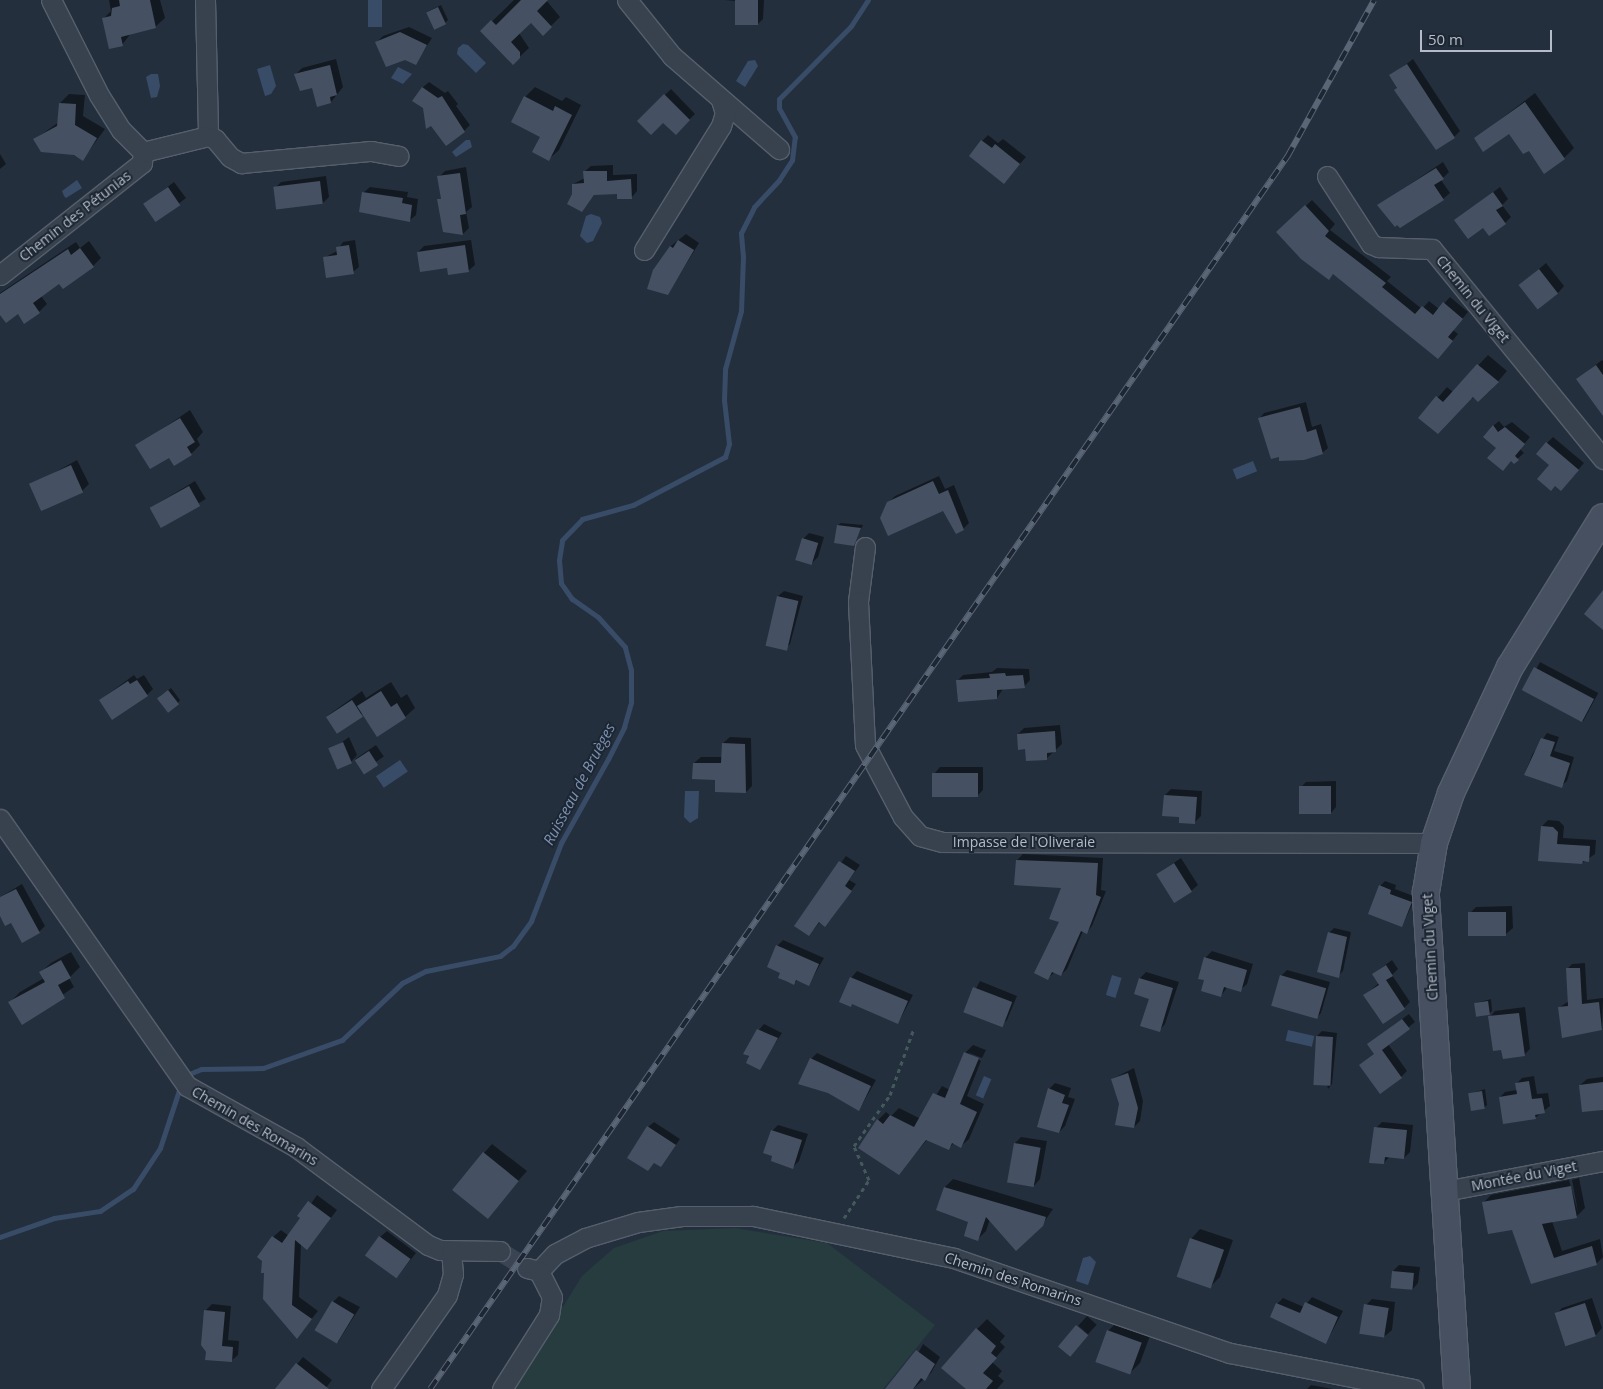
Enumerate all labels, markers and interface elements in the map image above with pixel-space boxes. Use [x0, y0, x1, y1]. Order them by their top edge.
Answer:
scale bar [1423, 20, 1556, 52]
text: 50 m [1428, 29, 1463, 49]
street label: Chemin des Pétunias [16, 167, 134, 265]
street label: Chemin du Viget [1433, 252, 1513, 346]
water label: Ruisseau de Bruèges [539, 720, 619, 848]
street label: Impasse de l'Oliveraie [953, 834, 1095, 850]
street label: Chemin du Viget [1419, 893, 1441, 1001]
street label: Chemin des Romarins [189, 1083, 321, 1169]
street label: Montée du Viget [1470, 1158, 1578, 1194]
street label: Chemin des Romarins [942, 1249, 1084, 1309]

